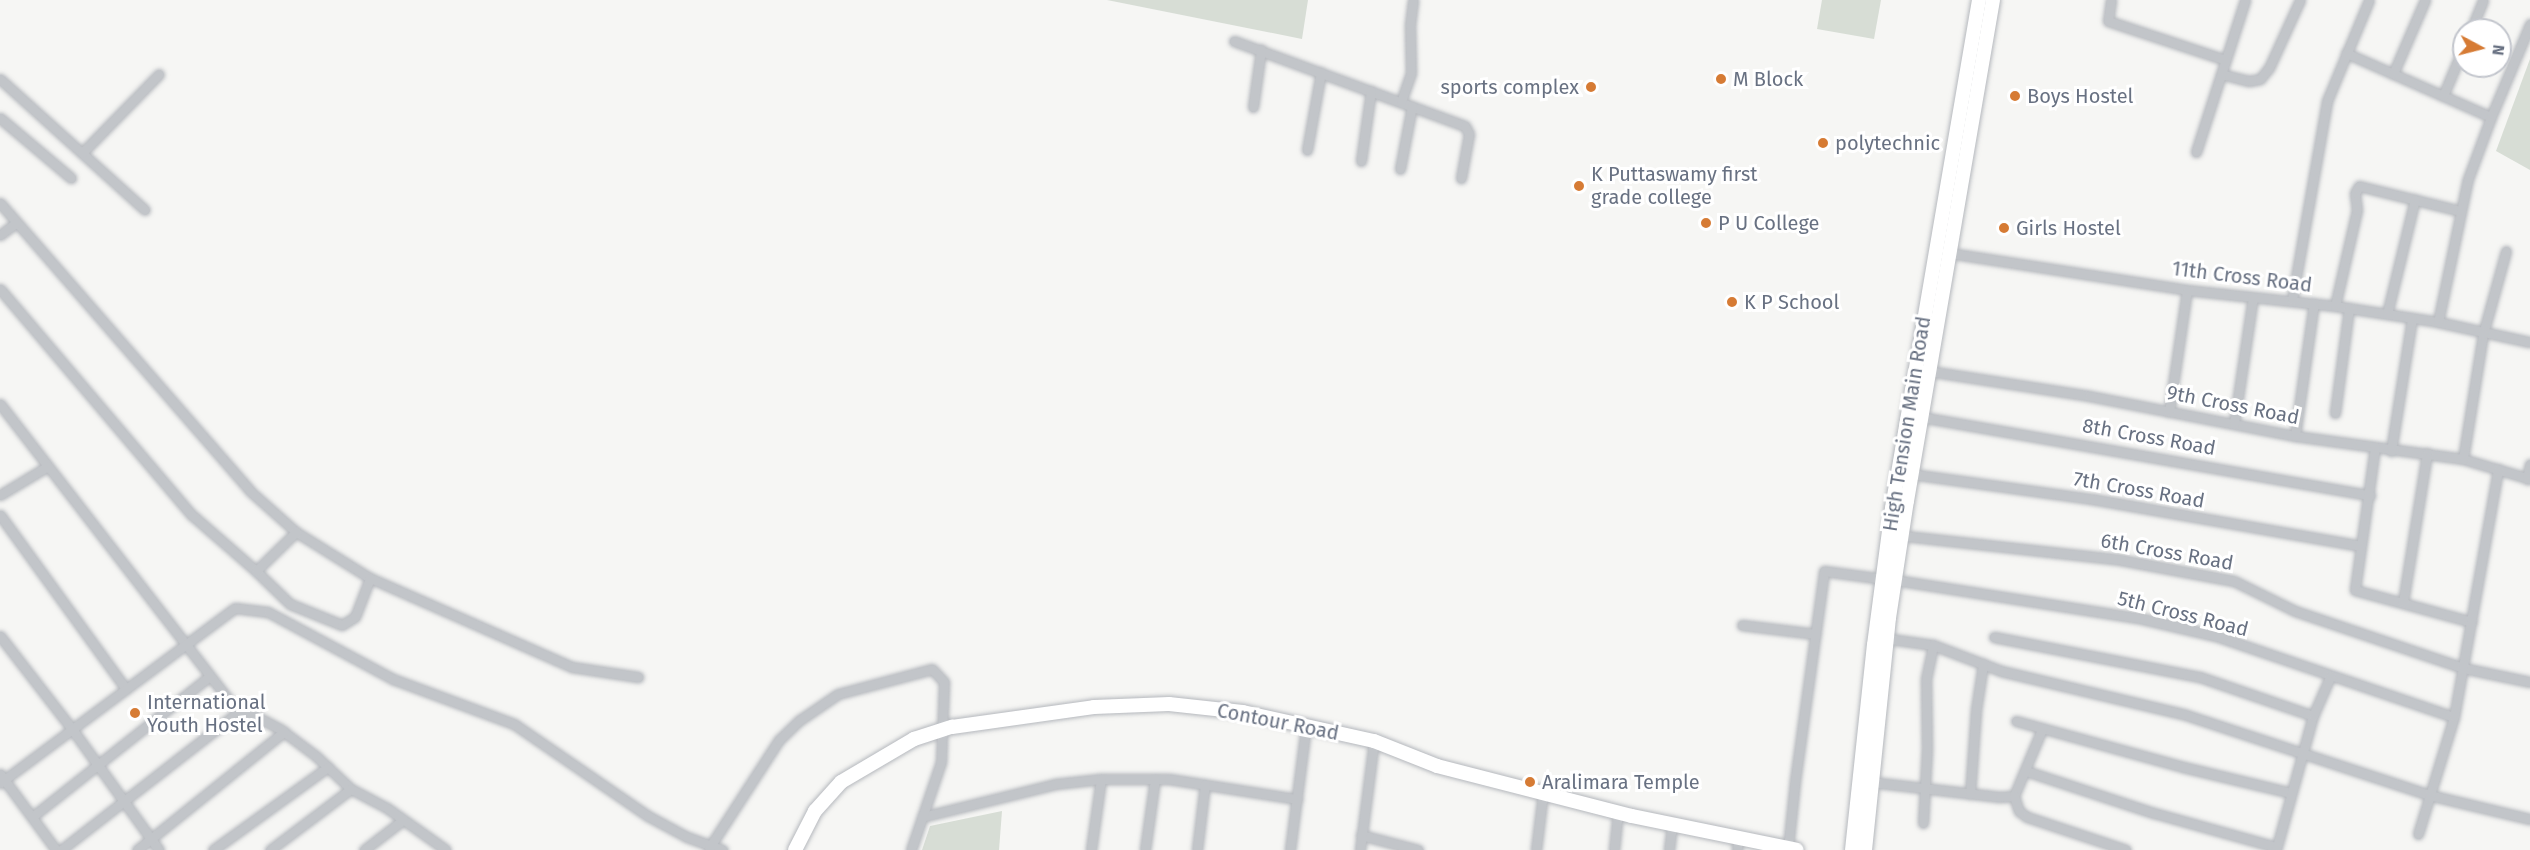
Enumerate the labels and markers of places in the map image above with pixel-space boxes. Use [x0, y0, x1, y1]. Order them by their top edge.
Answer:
place label: M Block [1733, 67, 1803, 91]
marker: M Block [1714, 72, 1728, 86]
place label: sports complex [1440, 75, 1579, 99]
marker: sports complex [1584, 80, 1598, 94]
place label: Boys Hostel [2027, 84, 2133, 108]
marker: Boys Hostel [2008, 89, 2022, 103]
place label: polytechnic [1835, 131, 1940, 155]
marker: polytechnic [1816, 136, 1830, 150]
place label: K Puttaswamy first grade college [1591, 162, 1758, 209]
marker: K Puttaswamy first grade college [1572, 179, 1586, 193]
place label: P U College [1718, 211, 1819, 235]
marker: P U College [1699, 216, 1713, 230]
place label: Girls Hostel [2016, 216, 2121, 240]
marker: Girls Hostel [1997, 221, 2011, 235]
place label: K P School [1744, 290, 1839, 314]
marker: K P School [1725, 295, 1739, 309]
place label: International Youth Hostel [147, 690, 266, 737]
marker: International Youth Hostel [128, 706, 142, 720]
place label: Aralimara Temple [1542, 770, 1700, 794]
marker: Aralimara Temple [1523, 775, 1537, 789]

